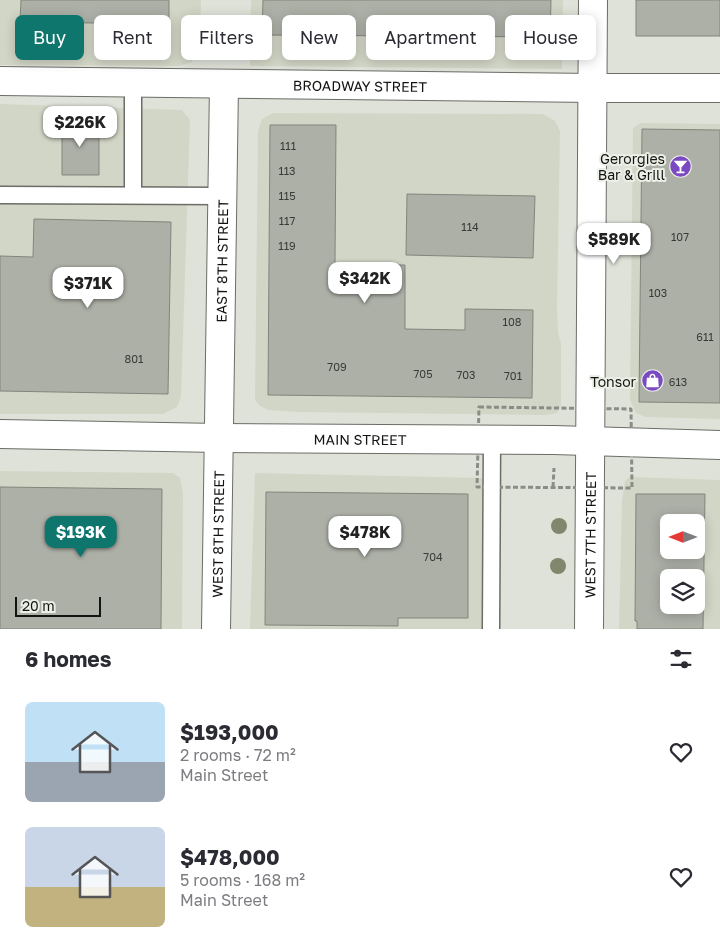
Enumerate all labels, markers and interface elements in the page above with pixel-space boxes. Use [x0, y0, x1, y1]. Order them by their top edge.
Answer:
chip: Buy [15, 15, 84, 60]
chip: Rent [94, 15, 171, 60]
chip: Filters [181, 15, 272, 60]
chip: New [282, 15, 356, 60]
chip: Apartment [366, 15, 495, 60]
chip: House [505, 15, 596, 60]
street label: BROADWAY STREET [293, 76, 427, 95]
pin: $226K [45, 106, 115, 148]
text: $226K [54, 112, 106, 132]
house number: 111 [280, 139, 296, 152]
place label: Gerorgies Bar & Grill [598, 150, 665, 183]
bar icon: Gerorgies Bar & Grill [669, 154, 693, 178]
house number: 113 [278, 164, 296, 177]
house number: 115 [278, 189, 296, 202]
street label: EAST 8TH STREET [212, 199, 231, 323]
house number: 117 [279, 214, 295, 227]
house number: 114 [461, 220, 479, 233]
pin: $589K [579, 222, 649, 265]
text: $589K [588, 229, 640, 249]
house number: 107 [671, 230, 689, 243]
house number: 119 [278, 239, 296, 252]
pin: $342K [330, 262, 400, 304]
pin: $371K [53, 266, 123, 309]
text: $342K [339, 268, 391, 288]
text: $371K [63, 273, 113, 293]
house number: 103 [649, 286, 667, 299]
house number: 108 [503, 315, 522, 328]
house number: 611 [696, 330, 714, 343]
house number: 801 [125, 352, 143, 365]
house number: 709 [327, 360, 347, 373]
house number: 705 [413, 367, 433, 380]
house number: 703 [456, 368, 476, 381]
house number: 701 [504, 369, 522, 382]
shop icon: Tonsor [640, 369, 664, 393]
place label: Tonsor [590, 373, 637, 390]
house number: 613 [669, 375, 687, 388]
street label: MAIN STREET [313, 430, 407, 448]
street label: WEST 8TH STREET [208, 470, 227, 598]
street label: WEST 7TH STREET [581, 472, 599, 598]
north arrow [660, 514, 705, 559]
map controls [660, 514, 705, 614]
pin: $193K [46, 516, 116, 558]
pin: $478K [330, 516, 400, 558]
text: $193K [56, 522, 106, 542]
text: $478K [339, 522, 391, 542]
house number: 704 [423, 550, 443, 563]
button: layers [660, 569, 705, 614]
scale bar [15, 594, 101, 617]
text: 20 m [22, 597, 55, 614]
icon: filters [667, 645, 695, 673]
text: 6 homes [25, 646, 111, 672]
text: $193,000 [180, 719, 279, 745]
icon: home [65, 722, 125, 782]
icon: heart [667, 738, 695, 766]
text: 2 rooms · 72 m² [180, 745, 296, 765]
text: Main Street [180, 765, 268, 785]
text: $478,000 [180, 844, 280, 870]
icon: home [65, 847, 125, 907]
icon: heart [667, 863, 695, 891]
text: 5 rooms · 168 m² [180, 870, 305, 890]
text: Main Street [180, 890, 268, 910]

